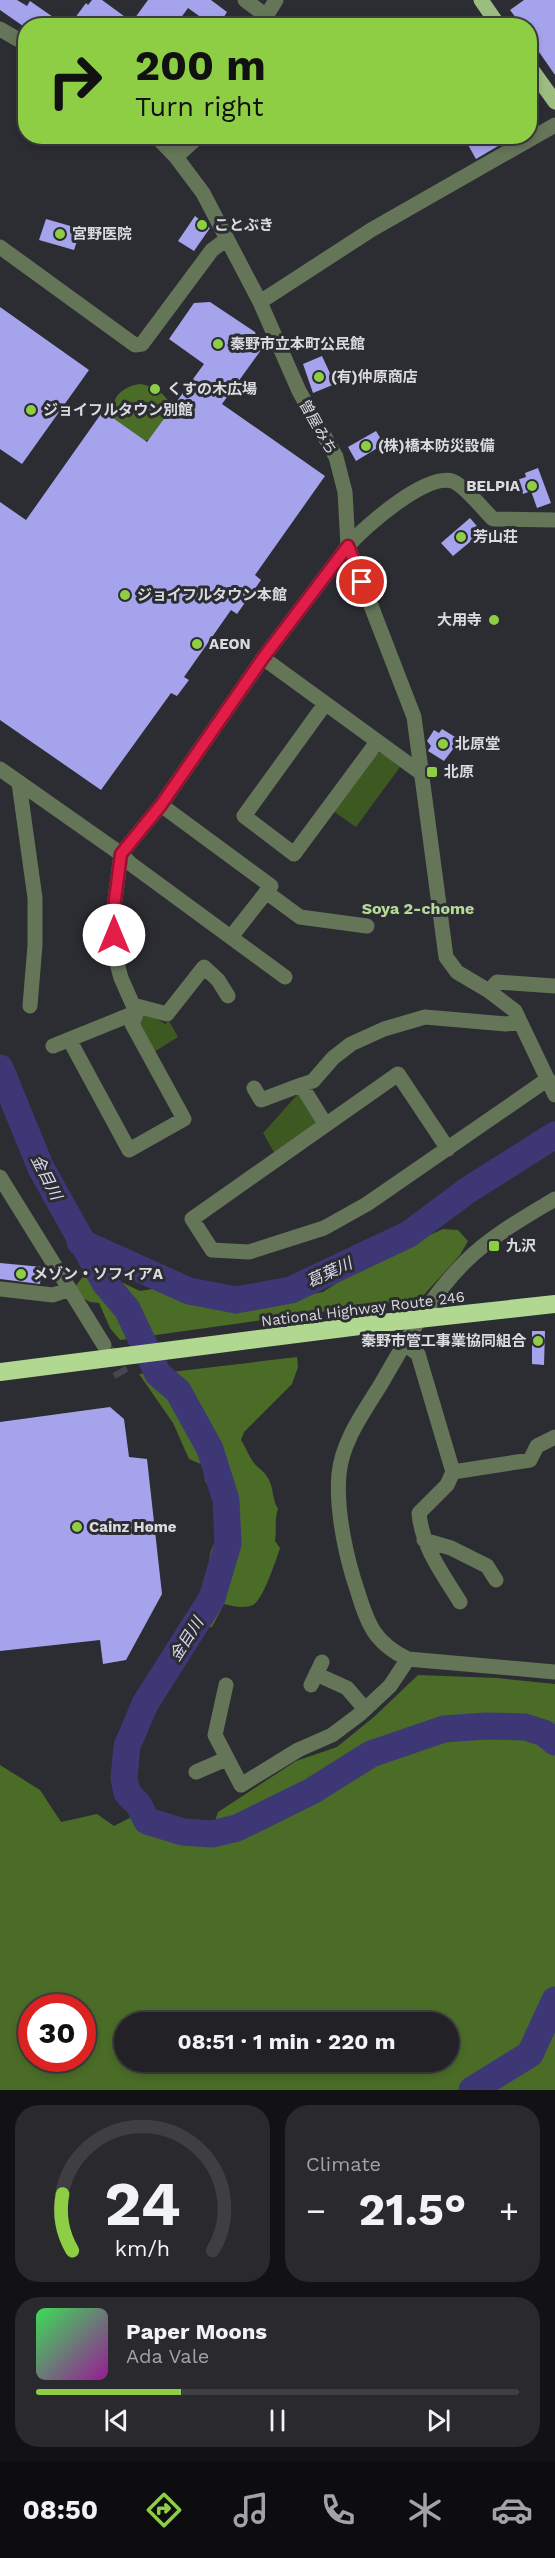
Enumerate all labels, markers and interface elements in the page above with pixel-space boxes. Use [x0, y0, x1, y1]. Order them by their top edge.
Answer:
text: 200 m [135, 41, 266, 90]
icon: right [36, 42, 114, 120]
text: Turn right [135, 91, 264, 123]
place label: ことぶき [214, 216, 274, 234]
marker: ことぶき [195, 218, 209, 232]
place label: 宮野医院 [72, 225, 132, 243]
marker: 宮野医院 [53, 227, 67, 241]
place label: 秦野市立本町公民館 [230, 335, 365, 353]
marker: 秦野市立本町公民館 [211, 337, 225, 351]
place label: (有)仲原商店 [331, 368, 418, 386]
marker: (有)仲原商店 [312, 370, 326, 384]
place label: くすの木広場 [167, 380, 257, 398]
marker: くすの木広場 [148, 382, 162, 396]
street label: 曽屋みち [296, 396, 340, 458]
place label: ジョイフルタウン別館 [43, 401, 193, 419]
marker: ジョイフルタウン別館 [24, 403, 38, 417]
place label: (株)橋本防災設備 [378, 437, 495, 455]
marker: (株)橋本防災設備 [359, 439, 373, 453]
place label: BELPIA [466, 477, 521, 495]
marker: BELPIA [525, 479, 539, 493]
place label: 芳山荘 [473, 528, 518, 546]
marker: 芳山荘 [454, 530, 468, 544]
pin [336, 556, 387, 607]
icon: arrive [345, 565, 378, 598]
place label: ジョイフルタウン本館 [137, 586, 287, 604]
marker: ジョイフルタウン本館 [118, 588, 132, 602]
place label: 大用寺 [437, 611, 482, 629]
marker: 大用寺 [487, 613, 501, 627]
place label: AEON [209, 635, 251, 653]
marker: AEON [190, 637, 204, 651]
place label: 北原堂 [455, 735, 500, 753]
marker: 北原堂 [436, 737, 450, 751]
place label: 北原 [444, 763, 474, 781]
marker: 北原 [425, 765, 439, 779]
district label: Soya 2-chome [362, 899, 474, 918]
position arrow [82, 903, 146, 967]
water label: 金目川 [27, 1152, 67, 1205]
place label: 九沢 [506, 1237, 536, 1255]
marker: 九沢 [487, 1239, 501, 1253]
water label: 葛葉川 [303, 1253, 357, 1291]
place label: メゾン・ソフィアA [33, 1265, 164, 1283]
marker: メゾン・ソフィアA [14, 1267, 28, 1281]
street label: National Highway Route 246 [260, 1288, 466, 1330]
place label: 秦野市管工事業協同組合 [361, 1332, 527, 1350]
marker: 秦野市管工事業協同組合 [531, 1334, 545, 1348]
place label: Cainz Home [89, 1518, 177, 1536]
marker: Cainz Home [70, 1520, 84, 1534]
water label: 金目川 [166, 1612, 208, 1665]
speed limit sign: 30 [18, 1994, 96, 2072]
text: 08:51 · 1 min · 220 m [178, 2029, 395, 2054]
text: Climate [306, 2152, 381, 2176]
text: 24 [104, 2167, 181, 2240]
text: 21.5° [359, 2183, 466, 2236]
text: − [306, 2191, 326, 2230]
text: + [499, 2191, 519, 2230]
text: km/h [115, 2236, 170, 2261]
text: Paper Moons [126, 2319, 267, 2344]
text: Ada Vale [126, 2344, 209, 2368]
icon: previous [100, 2404, 133, 2437]
icon: pause [261, 2404, 294, 2437]
icon: next [422, 2404, 455, 2437]
icon: directions [143, 2489, 185, 2531]
icon: music [230, 2489, 272, 2531]
icon: phone [317, 2489, 359, 2531]
icon: climate [404, 2489, 446, 2531]
icon: car [491, 2489, 533, 2531]
text: 08:50 [22, 2494, 98, 2526]

